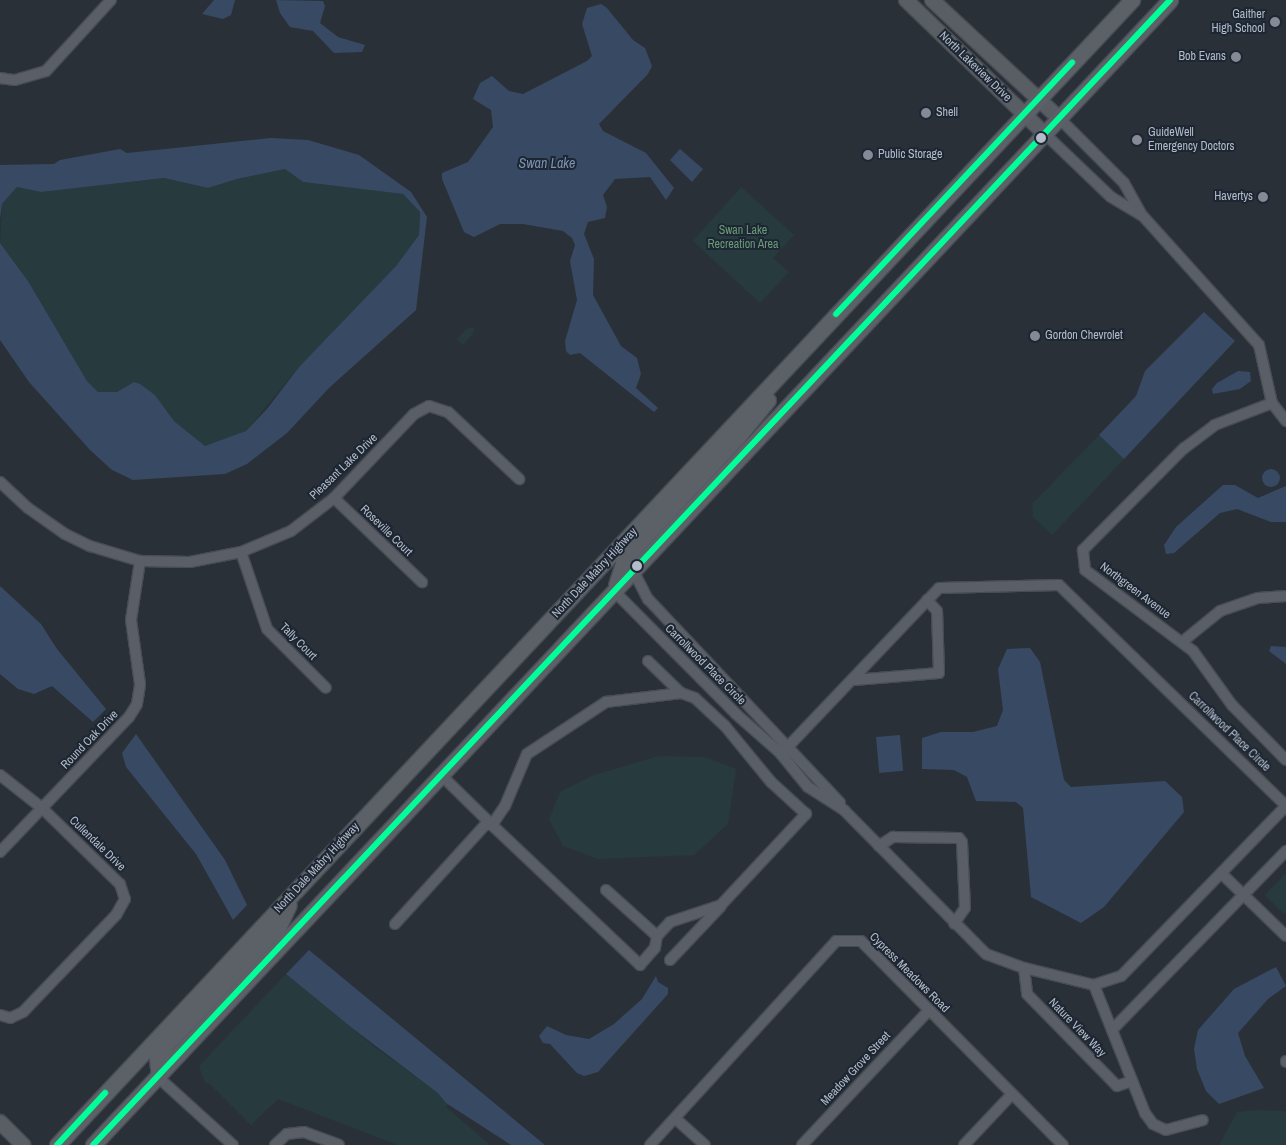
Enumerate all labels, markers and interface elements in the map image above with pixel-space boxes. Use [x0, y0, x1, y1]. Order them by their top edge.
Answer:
place label: Gaither High School [1211, 8, 1265, 36]
marker: Gaither High School [1269, 16, 1281, 28]
street label: North Lakeview Drive [936, 29, 1014, 105]
place label: Bob Evans [1178, 50, 1226, 64]
marker: Bob Evans [1230, 51, 1242, 63]
place label: Shell [936, 106, 958, 120]
marker: Shell [920, 107, 932, 119]
place label: GuideWell Emergency Doctors [1148, 126, 1234, 154]
unlabelled marker [1036, 133, 1046, 143]
marker: GuideWell Emergency Doctors [1130, 133, 1144, 147]
place label: Public Storage [878, 148, 943, 162]
marker: Public Storage [862, 149, 874, 161]
water label: Swan Lake [519, 155, 575, 171]
place label: Havertys [1214, 190, 1253, 204]
marker: Havertys [1257, 191, 1269, 203]
park label: Swan Lake Recreation Area [707, 224, 779, 252]
place label: Gordon Chevrolet [1045, 329, 1123, 343]
marker: Gordon Chevrolet [1029, 330, 1041, 342]
street label: Pleasant Lake Drive [307, 431, 381, 503]
street label: Roseville Court [357, 502, 415, 560]
street label: North Dale Mabry Highway [549, 525, 641, 621]
street label: Northgreen Avenue [1097, 560, 1173, 622]
unlabelled marker [632, 561, 642, 571]
street label: Tally Court [276, 620, 320, 664]
street label: Carrollwood Place Circle [662, 622, 748, 708]
street label: Carrollwood Place Circle [1185, 689, 1273, 775]
street label: Round Oak Drive [58, 708, 122, 772]
street label: Cullendale Drive [66, 814, 128, 874]
street label: North Dale Mabry Highway [271, 820, 363, 916]
street label: Cypress Meadows Road [866, 930, 952, 1016]
street label: Nature View Way [1045, 996, 1109, 1060]
street label: Meadow Grove Street [818, 1029, 894, 1109]

